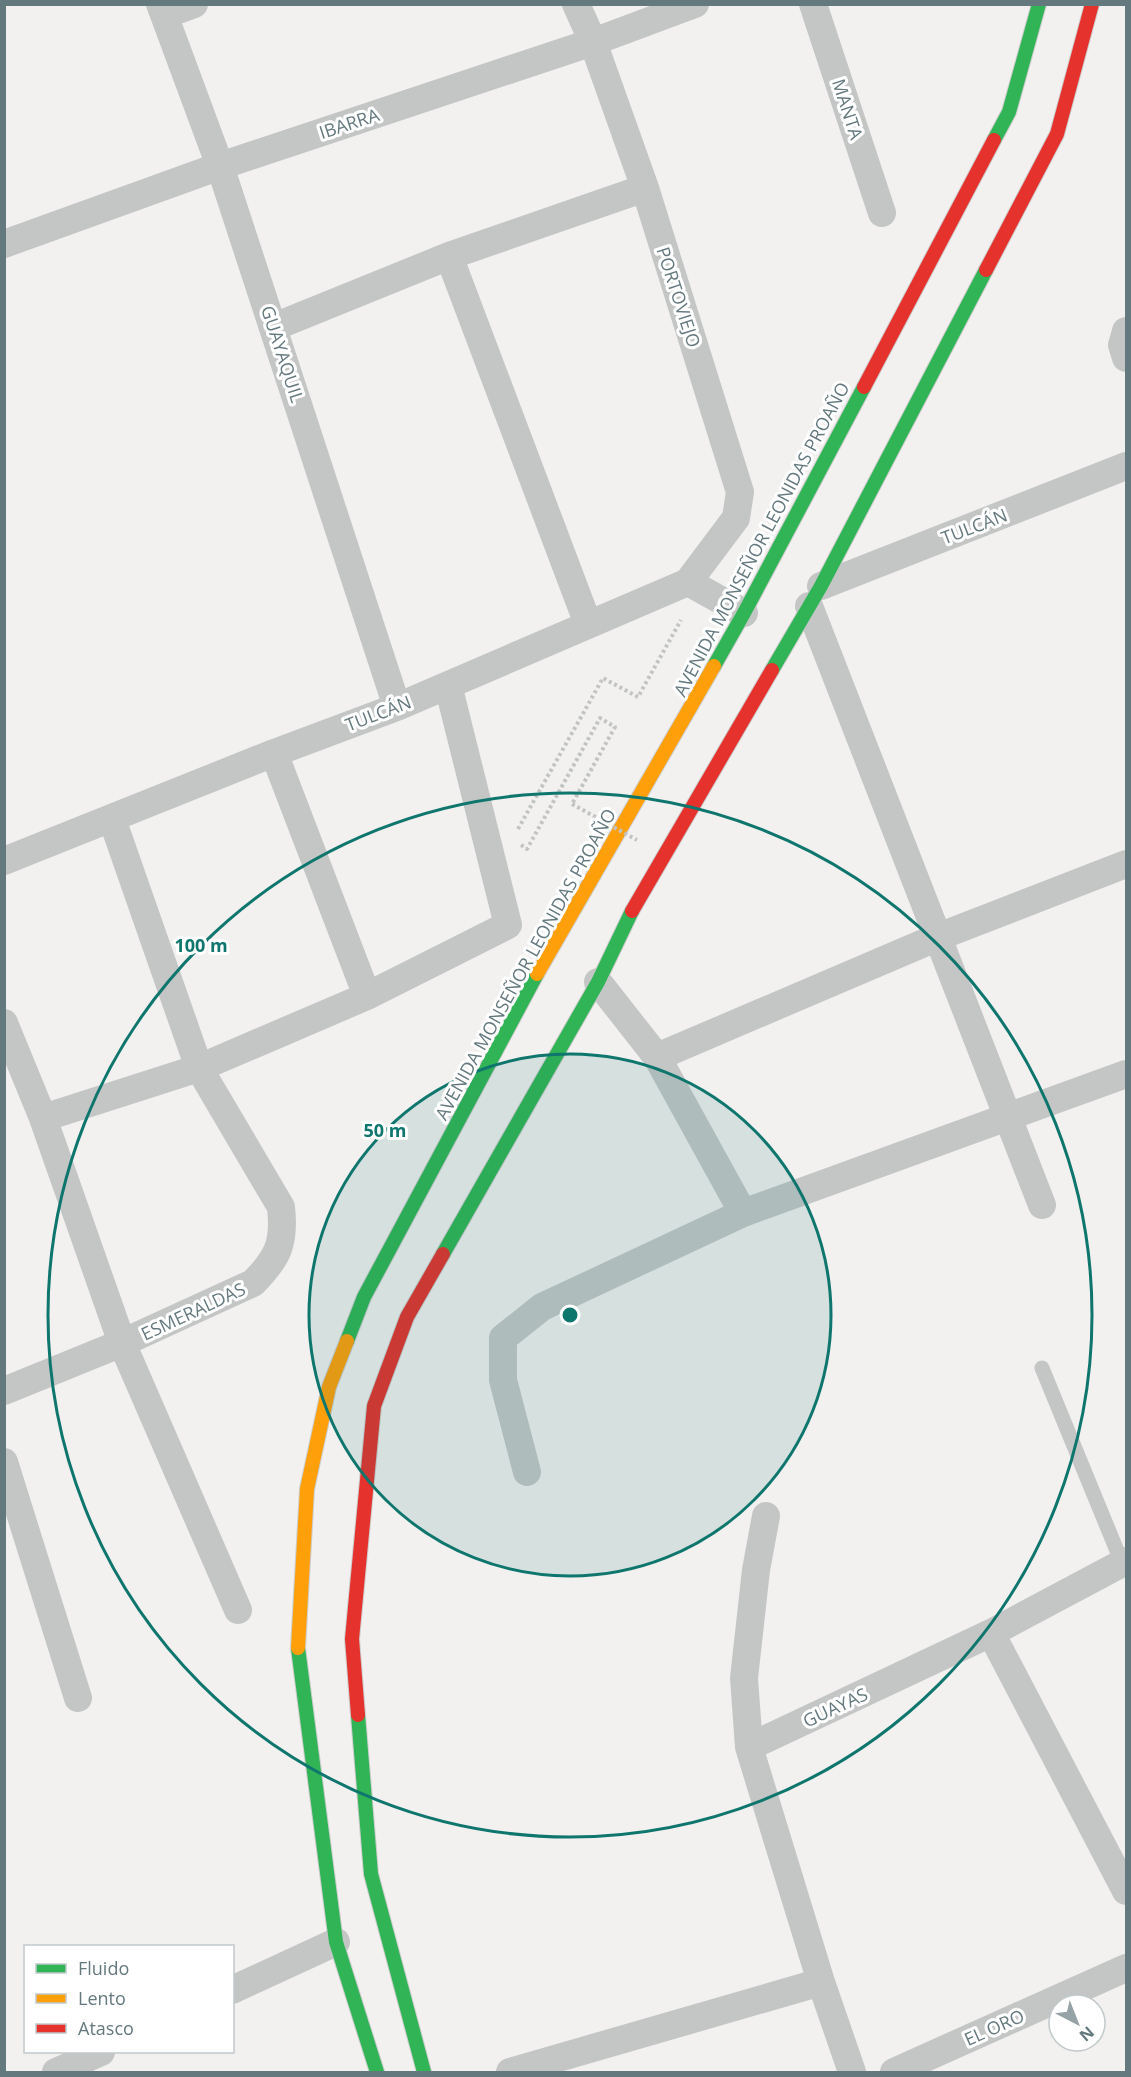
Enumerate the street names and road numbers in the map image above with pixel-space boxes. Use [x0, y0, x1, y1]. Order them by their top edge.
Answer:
street label: MANTA [827, 76, 869, 143]
street label: IBARRA [316, 102, 383, 144]
street label: PORTOVIEJO [651, 244, 707, 350]
street label: GUAYAQUIL [256, 302, 310, 406]
street label: AVENIDA MONSEÑOR LEONIDAS PROAÑO [668, 378, 854, 700]
street label: TULCÁN [938, 502, 1010, 550]
street label: TULCÁN [342, 689, 414, 737]
street label: AVENIDA MONSEÑOR LEONIDAS PROAÑO [429, 804, 621, 1124]
street label: ESMERALDAS [137, 1276, 249, 1346]
street label: GUAYAS [799, 1682, 871, 1732]
street label: EL ORO [960, 2003, 1028, 2051]

